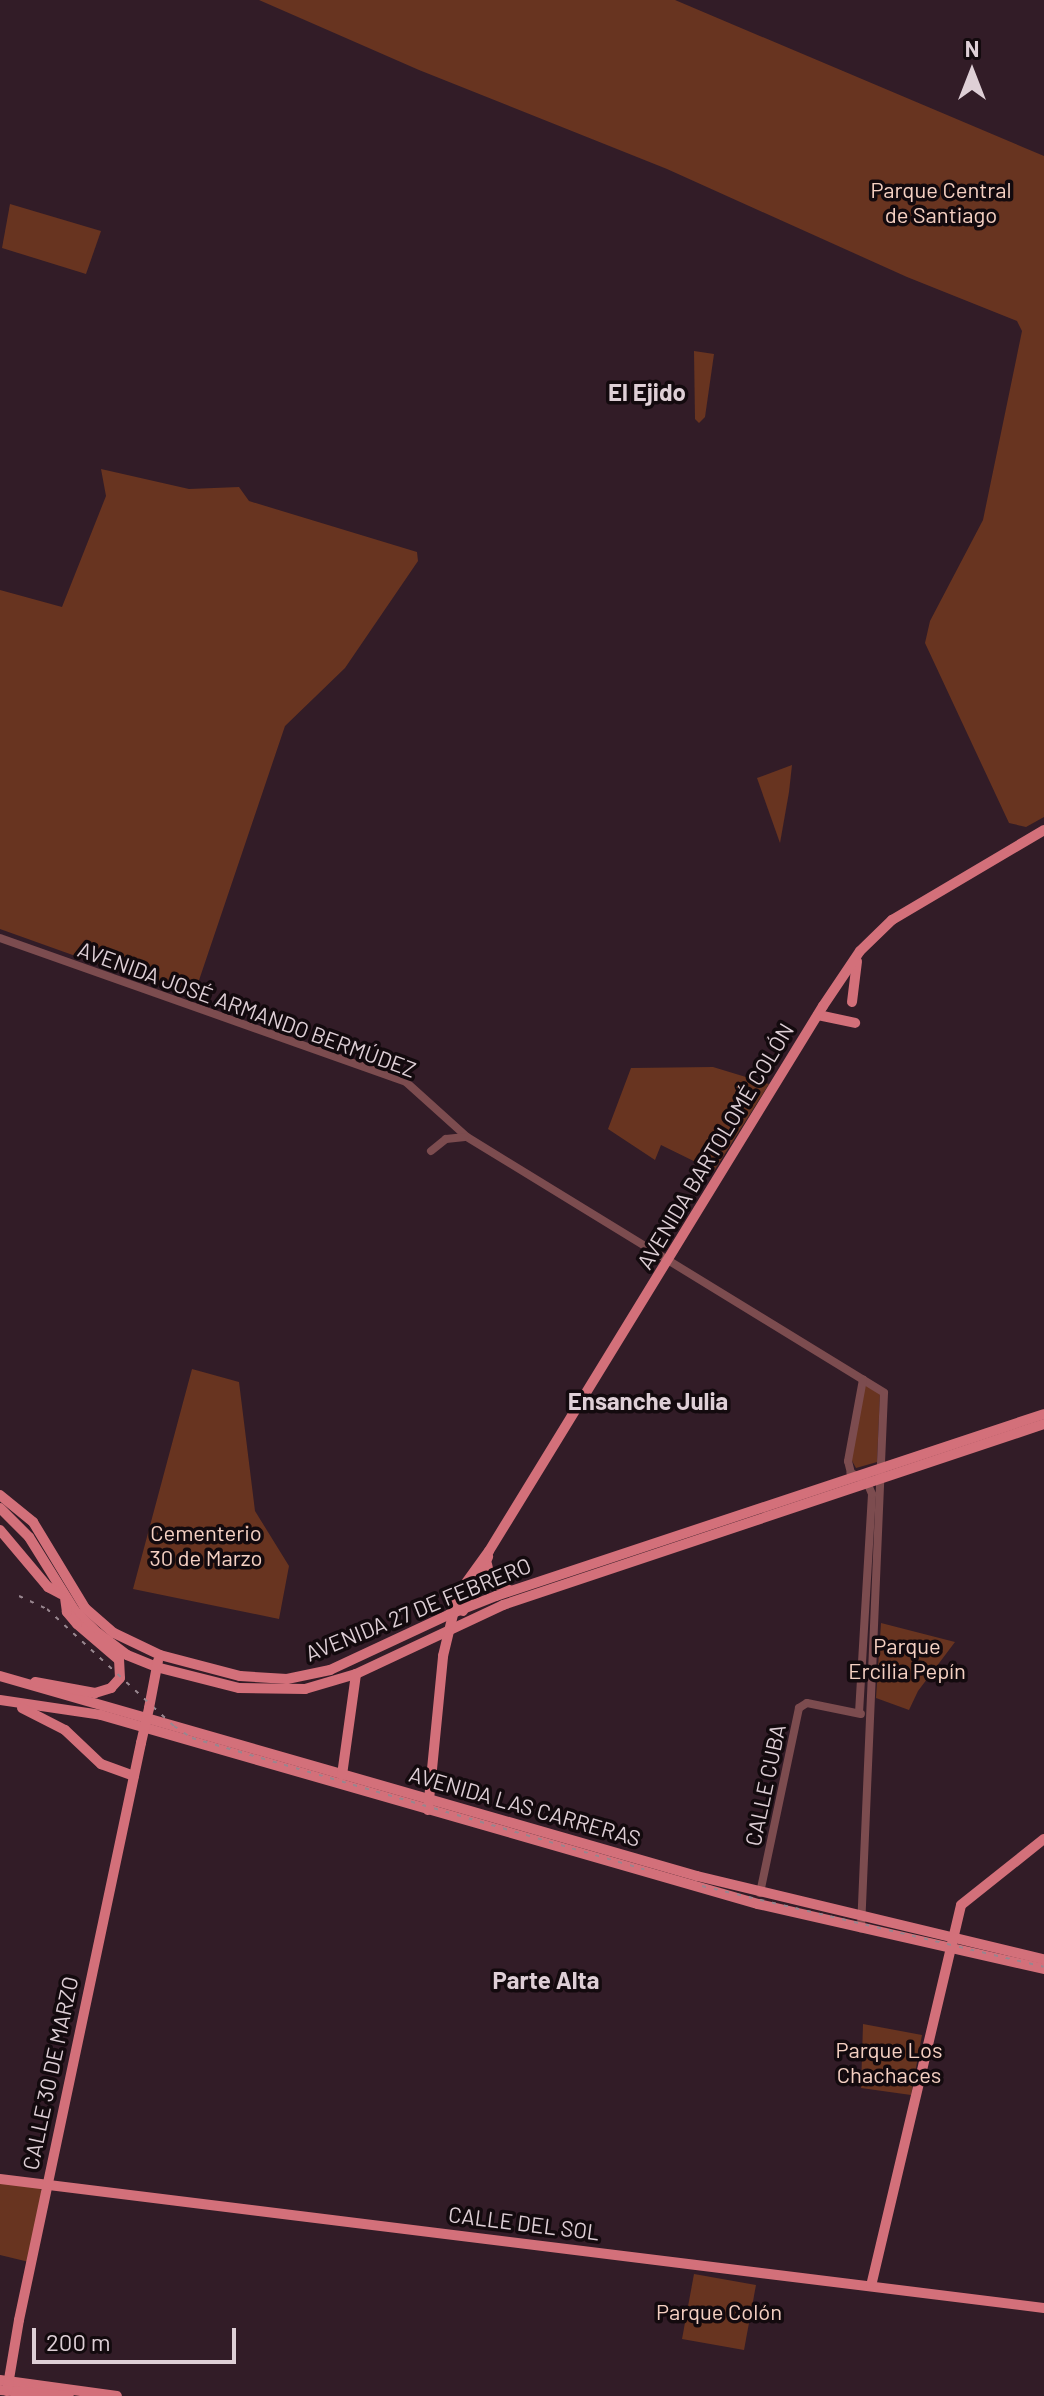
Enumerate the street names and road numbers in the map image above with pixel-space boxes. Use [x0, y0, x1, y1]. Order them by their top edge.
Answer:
street label: AVENIDA JOSÉ ARMANDO BERMÚDEZ [74, 935, 420, 1083]
street label: AVENIDA BARTOLOMÉ COLÓN [631, 1018, 799, 1274]
street label: AVENIDA 27 DE FEBRERO [301, 1552, 535, 1666]
street label: CALLE CUBA [739, 1722, 791, 1848]
street label: AVENIDA LAS CARRERAS [406, 1760, 644, 1852]
street label: CALLE 30 DE MARZO [17, 1974, 83, 2172]
street label: CALLE DEL SOL [447, 2201, 601, 2245]

